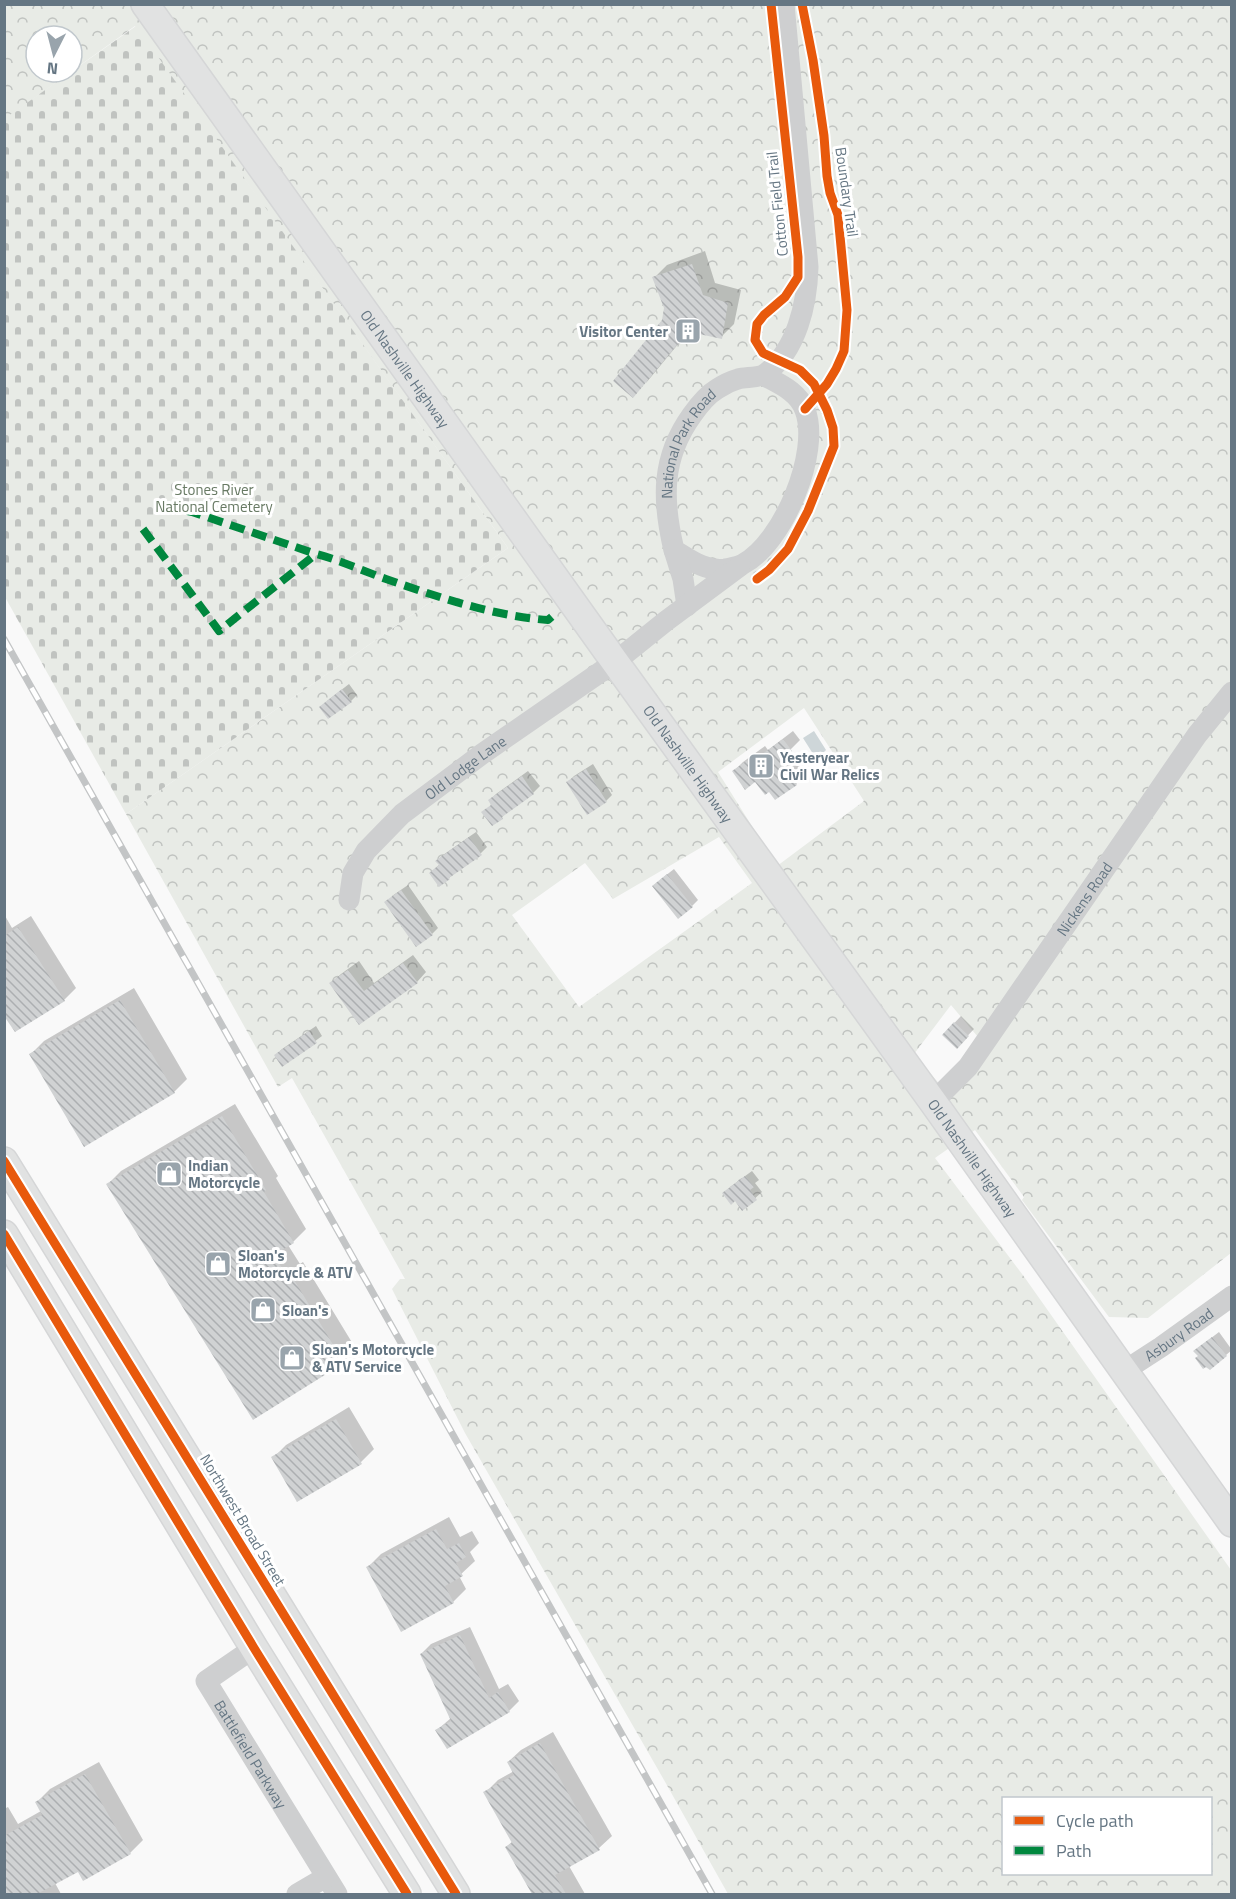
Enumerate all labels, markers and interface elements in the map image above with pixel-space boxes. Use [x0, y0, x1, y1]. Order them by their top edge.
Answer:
north arrow [24, 24, 84, 84]
text: N [46, 56, 59, 81]
street label: Boundary Trail [829, 146, 865, 238]
street label: Cotton Field Trail [760, 150, 794, 258]
street label: Old Nashville Highway [355, 305, 456, 433]
building icon: Visitor Center [673, 316, 703, 346]
place label: Visitor Center [579, 320, 668, 343]
street label: National Park Road [655, 383, 721, 499]
park label: Stones River National Cemetery [155, 478, 273, 518]
street label: Old Nashville Highway [638, 700, 739, 827]
street label: Old Lodge Lane [419, 729, 511, 805]
place label: Yesteryear Civil War Relics [780, 746, 880, 786]
building icon: Yesteryear Civil War Relics [746, 751, 776, 781]
street label: Nickens Road [1050, 857, 1118, 940]
street label: Old Nashville Highway [923, 1094, 1023, 1222]
place label: Indian Motorcycle [188, 1154, 261, 1194]
shop icon: Indian Motorcycle [154, 1159, 184, 1189]
place label: Sloan's Motorcycle & ATV [238, 1244, 353, 1284]
shop icon: Sloan's Motorcycle & ATV [203, 1249, 233, 1279]
shop icon: Sloan's [248, 1295, 278, 1325]
place label: Sloan's [282, 1299, 329, 1322]
street label: Asbury Road [1140, 1302, 1218, 1367]
place label: Sloan's Motorcycle & ATV Service [312, 1338, 435, 1378]
shop icon: Sloan's Motorcycle & ATV Service [277, 1343, 307, 1373]
street label: Northwest Broad Street [194, 1450, 292, 1591]
street label: Battlefield Parkway [209, 1695, 293, 1813]
legend [1002, 1797, 1212, 1875]
text: Cycle path [1056, 1807, 1134, 1834]
text: Path [1056, 1837, 1092, 1864]

